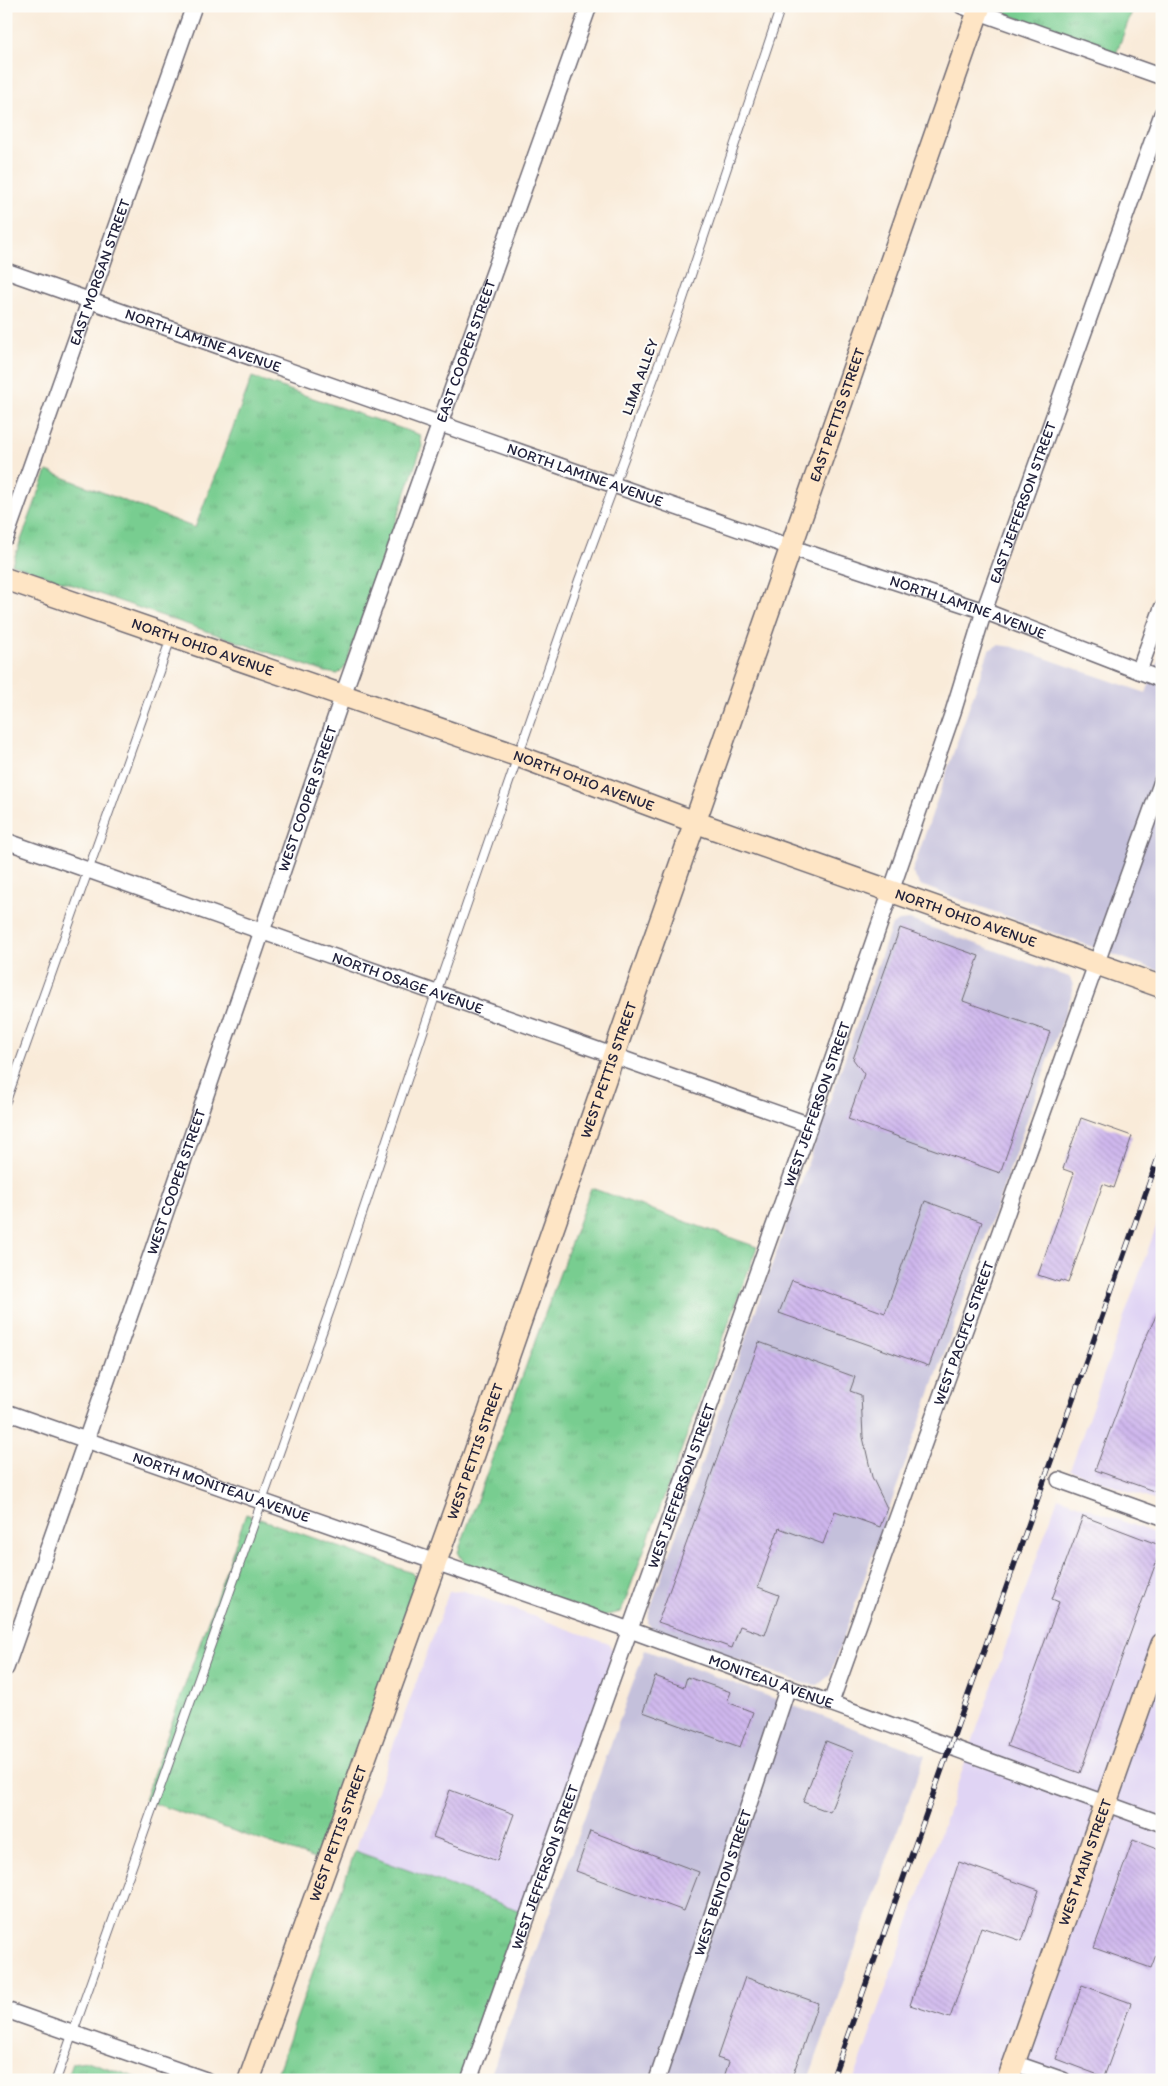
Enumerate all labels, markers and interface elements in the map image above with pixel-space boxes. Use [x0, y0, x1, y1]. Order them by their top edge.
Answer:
street label: EAST MORGAN STREET [66, 196, 134, 348]
street label: EAST COOPER STREET [432, 277, 500, 425]
street label: NORTH LAMINE AVENUE [123, 305, 284, 376]
street label: LIMA ALLEY [618, 336, 662, 418]
street label: EAST PETTIS STREET [805, 345, 869, 484]
street label: EAST JEFFERSON STREET [986, 419, 1060, 586]
street label: NORTH LAMINE AVENUE [505, 439, 666, 511]
street label: NORTH LAMINE AVENUE [888, 572, 1048, 643]
street label: NORTH OHIO AVENUE [129, 614, 276, 680]
street label: WEST COOPER STREET [274, 723, 341, 874]
street label: NORTH OHIO AVENUE [511, 746, 657, 815]
street label: NORTH OHIO AVENUE [893, 884, 1039, 951]
street label: NORTH OSAGE AVENUE [330, 948, 486, 1018]
street label: WEST PETTIS STREET [576, 999, 641, 1141]
street label: WEST JEFFERSON STREET [780, 1019, 854, 1189]
street label: WEST COOPER STREET [143, 1106, 210, 1257]
street label: WEST PACIFIC STREET [929, 1258, 998, 1408]
street label: WEST PETTIS STREET [443, 1380, 508, 1522]
street label: WEST JEFFERSON STREET [643, 1400, 719, 1571]
street label: NORTH MONITEAU AVENUE [130, 1448, 312, 1526]
street label: MONITEAU AVENUE [706, 1650, 836, 1712]
street label: WEST PETTIS STREET [305, 1762, 371, 1904]
street label: WEST JEFFERSON STREET [507, 1782, 583, 1952]
street label: WEST MAIN STREET [1054, 1796, 1116, 1928]
street label: WEST BENTON STREET [690, 1806, 756, 1958]

